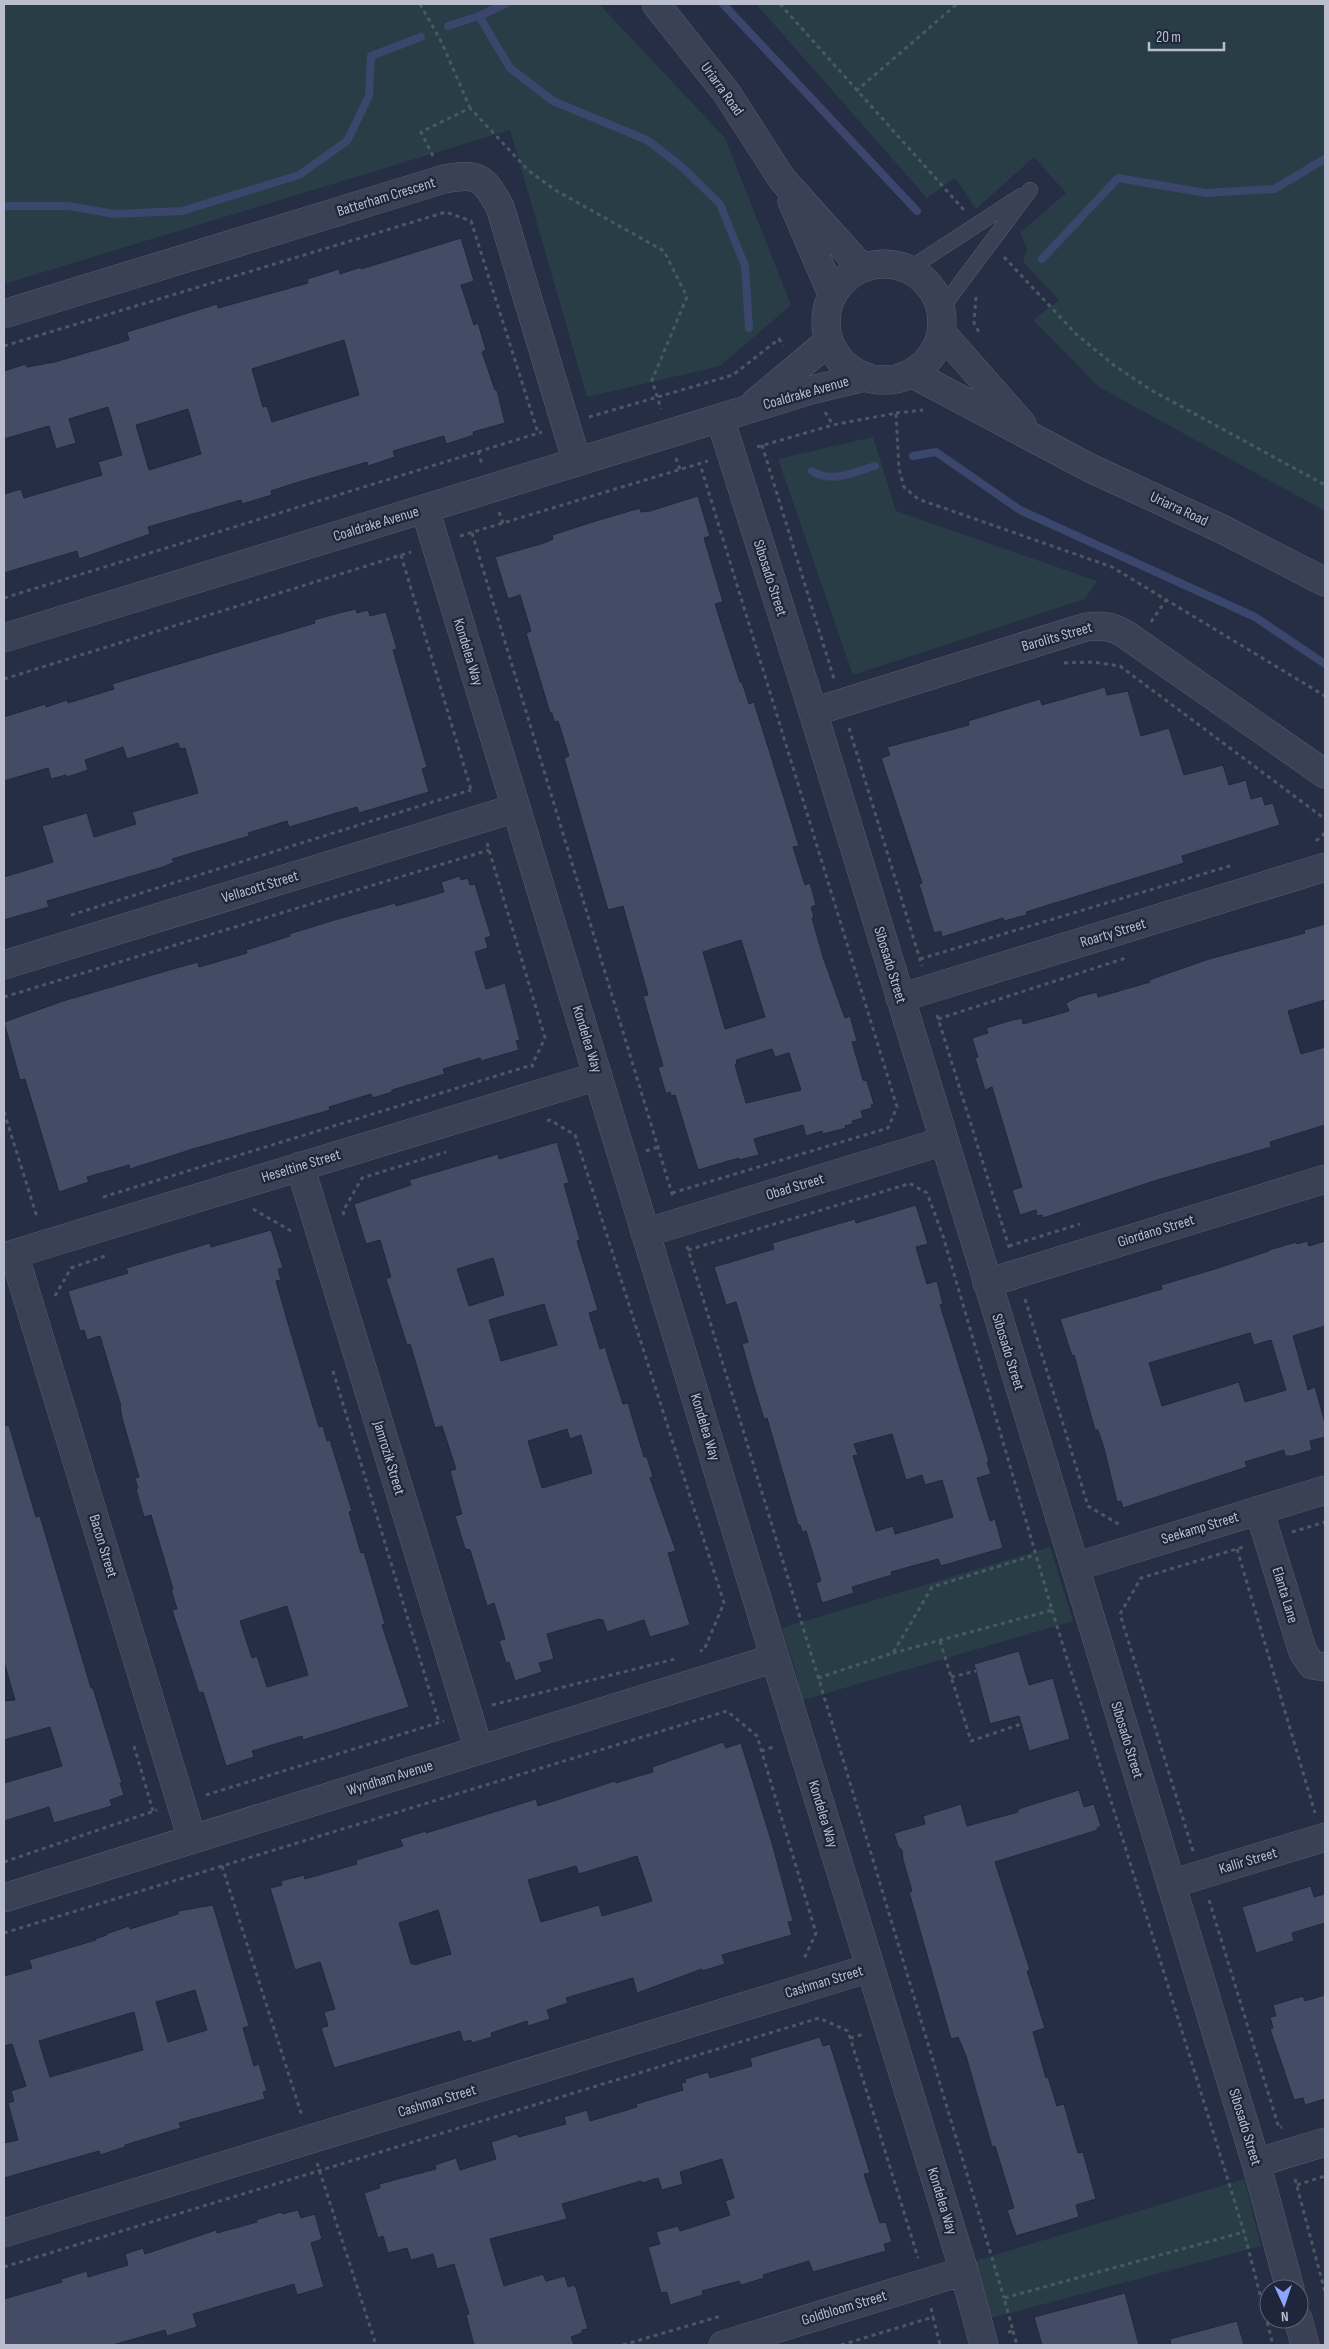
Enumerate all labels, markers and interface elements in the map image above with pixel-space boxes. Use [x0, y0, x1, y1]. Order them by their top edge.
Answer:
scale bar [1149, 20, 1224, 52]
text: 20 m [1156, 28, 1181, 47]
street label: Uriarra Road [696, 58, 748, 120]
street label: Batterham Crescent [335, 173, 438, 221]
street label: Coaldrake Avenue [761, 372, 851, 414]
street label: Uriarra Road [1147, 487, 1211, 531]
street label: Coaldrake Avenue [331, 502, 421, 546]
street label: Sibosado Street [749, 537, 791, 619]
street label: Kondelea Way [449, 616, 487, 688]
street label: Barolits Street [1019, 618, 1095, 656]
street label: Vellacott Street [219, 866, 301, 908]
street label: Roarty Street [1078, 914, 1149, 952]
street label: Sibosado Street [869, 924, 911, 1006]
street label: Kondelea Way [568, 1003, 606, 1075]
street label: Heseltine Street [259, 1145, 343, 1187]
street label: Obad Street [764, 1169, 827, 1205]
street label: Giordano Street [1115, 1210, 1197, 1252]
street label: Sibosado Street [987, 1311, 1029, 1393]
street label: Kondelea Way [686, 1391, 724, 1463]
street label: Jamrozik Street [368, 1418, 409, 1498]
street label: Seekamp Street [1159, 1507, 1241, 1549]
street label: Bacon Street [84, 1512, 122, 1580]
street label: Elanta Lane [1267, 1565, 1303, 1625]
street label: Sibosado Street [1106, 1699, 1148, 1781]
street label: Wyndham Avenue [345, 1756, 435, 1800]
street label: Kondelea Way [804, 1778, 842, 1850]
street label: Kallir Street [1217, 1843, 1280, 1879]
street label: Cashman Street [783, 1961, 866, 2003]
street label: Cashman Street [396, 2080, 479, 2122]
street label: Sibosado Street [1224, 2086, 1266, 2168]
street label: Kondelea Way [923, 2165, 961, 2237]
north arrow [1259, 2279, 1309, 2329]
street label: Goldbloom Street [799, 2286, 889, 2330]
text: N [1280, 2308, 1289, 2325]

